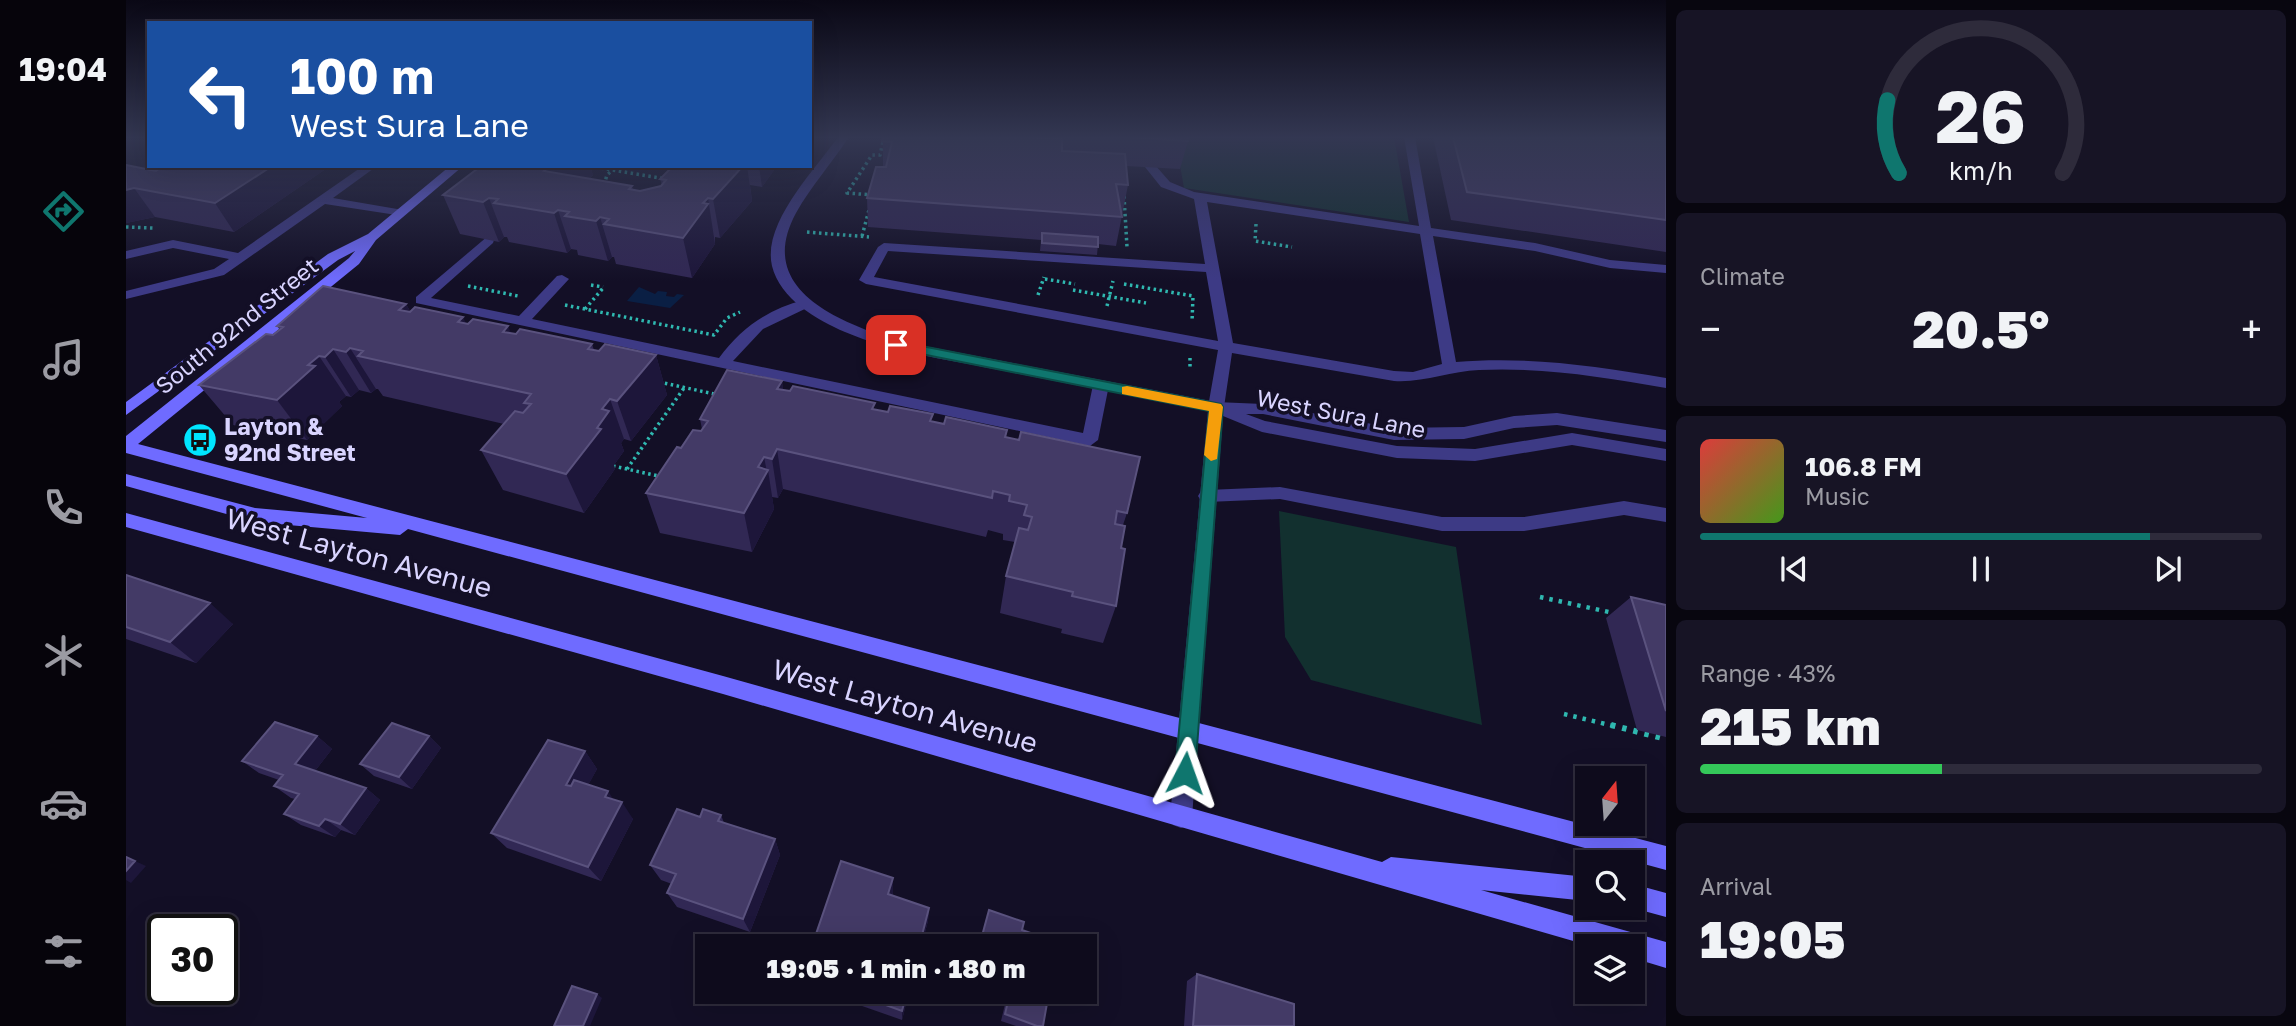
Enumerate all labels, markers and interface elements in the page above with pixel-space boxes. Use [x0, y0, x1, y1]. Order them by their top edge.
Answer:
text: 100 m [290, 46, 434, 105]
icon: left [175, 49, 266, 140]
text: 19:04 [19, 50, 107, 88]
text: 26 [1936, 72, 2026, 159]
text: West Sura Lane [290, 106, 529, 144]
text: km/h [1949, 154, 2013, 185]
icon: directions [39, 187, 88, 236]
street label: South 92nd Street [149, 251, 323, 399]
text: Climate [1700, 262, 1785, 290]
text: 20.5° [1913, 297, 2049, 359]
text: − [1700, 306, 1721, 351]
text: + [2241, 306, 2262, 351]
pin [866, 315, 926, 375]
icon: arrive [877, 326, 915, 364]
icon: music [39, 335, 88, 384]
street label: West Sura Lane [1254, 383, 1428, 443]
place label: Layton & 92nd Street [224, 412, 356, 466]
bus stop icon: Layton & 92nd Street [181, 421, 219, 459]
text: 106.8 FM [1805, 451, 1922, 482]
text: Music [1805, 482, 1870, 510]
icon: phone [39, 483, 88, 532]
street label: West Layton Avenue [222, 501, 496, 604]
icon: previous [1775, 550, 1813, 588]
icon: pause [1962, 550, 2000, 588]
icon: next [2149, 550, 2187, 588]
icon: climate [39, 631, 88, 680]
street label: West Layton Avenue [769, 652, 1041, 759]
text: Range · 43% [1700, 659, 1835, 687]
text: 215 km [1700, 694, 1881, 756]
position arrow [1148, 736, 1222, 810]
north arrow [1575, 766, 1645, 836]
map controls [1575, 766, 1645, 1004]
icon: car [39, 779, 88, 828]
button: search [1575, 850, 1645, 920]
text: Arrival [1700, 872, 1772, 900]
text: 19:05 [1700, 907, 1846, 969]
speed limit sign: 30 [147, 914, 238, 1005]
icon: filters [39, 927, 88, 976]
button: layers [1575, 934, 1645, 1004]
text: 19:05 · 1 min · 180 m [767, 953, 1026, 984]

